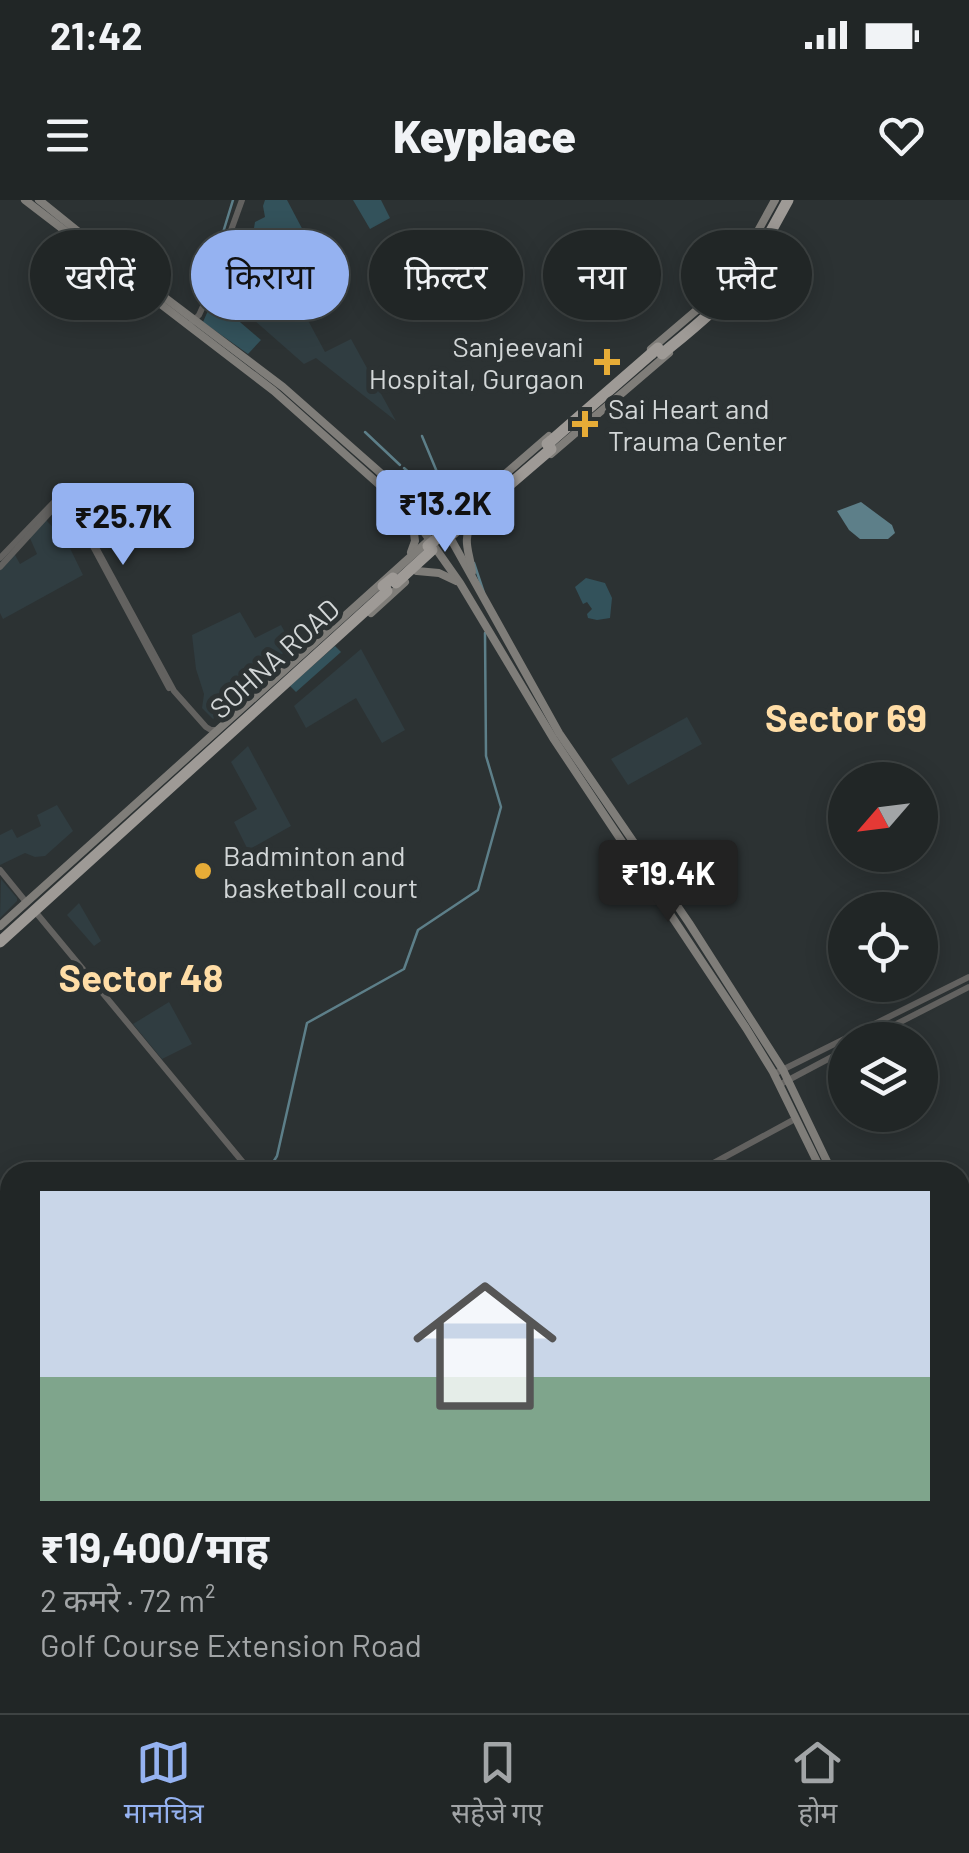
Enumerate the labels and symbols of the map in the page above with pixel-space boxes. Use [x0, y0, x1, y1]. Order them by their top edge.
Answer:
place label: Sanjeevani Hospital, Gurgaon [369, 329, 584, 395]
marker: Sanjeevani Hospital, Gurgaon [594, 349, 620, 375]
place label: Sai Heart and Trauma Center [608, 391, 787, 457]
marker: Sai Heart and Trauma Center [572, 411, 598, 437]
pin: ₹13.2K [364, 470, 526, 555]
pin: ₹25.7K [42, 483, 204, 568]
street label: SOHNA ROAD [202, 591, 346, 725]
district label: Sector 69 [765, 694, 927, 740]
north arrow [828, 762, 938, 872]
place label: Badminton and basketball court [223, 838, 418, 904]
pin: ₹19.4K [587, 840, 749, 925]
marker: Badminton and basketball court [192, 860, 214, 882]
district label: Sector 48 [59, 954, 223, 1000]

